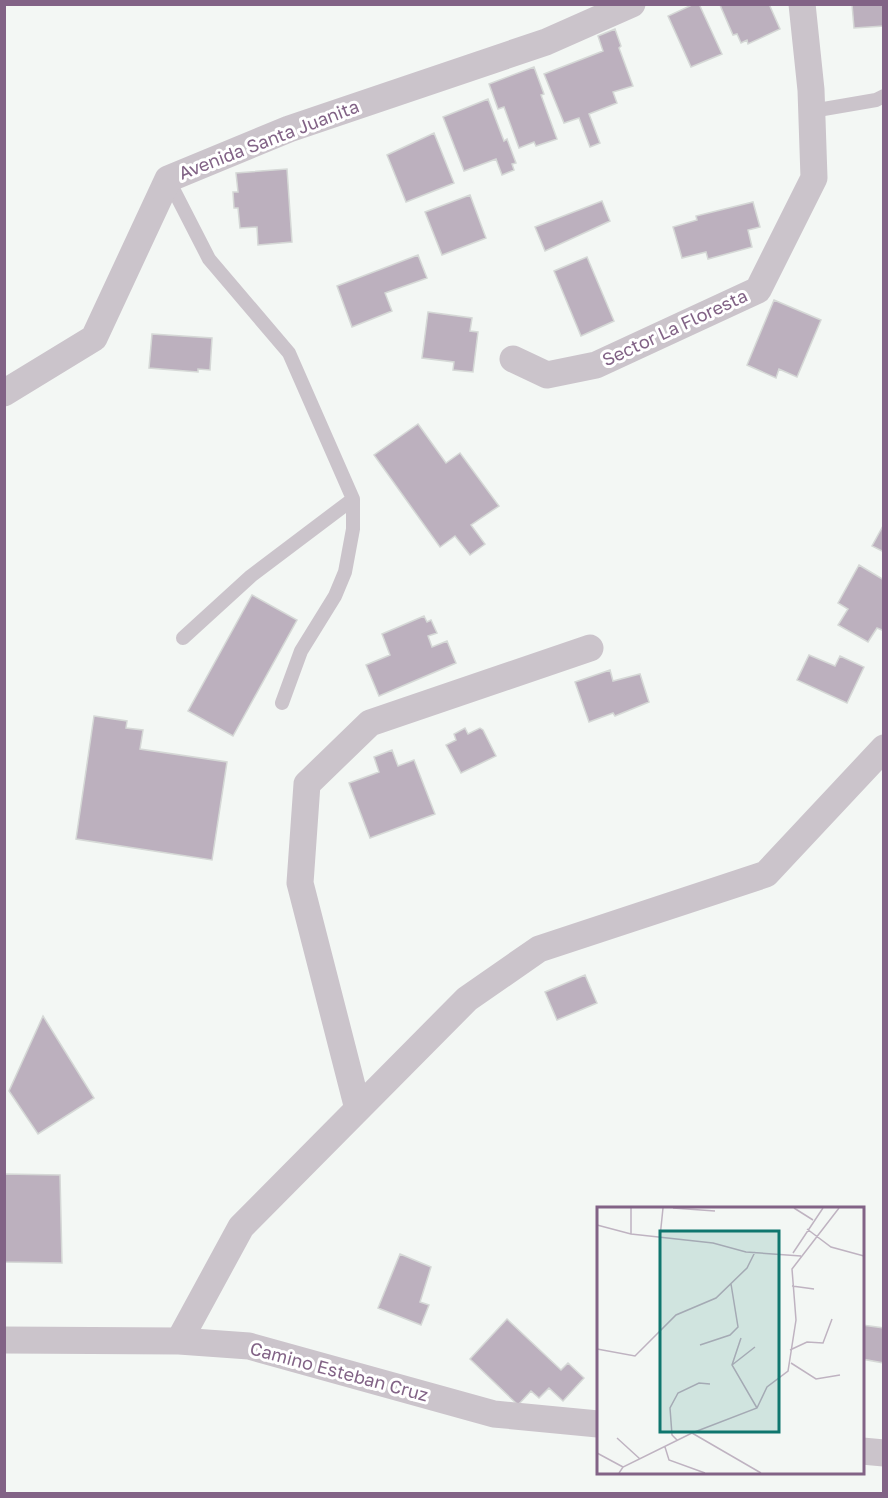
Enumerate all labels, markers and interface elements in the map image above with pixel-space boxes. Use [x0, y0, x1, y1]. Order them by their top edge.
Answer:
street label: Avenida Santa Juanita [175, 94, 362, 184]
street label: Sector La Floresta [598, 284, 751, 370]
inset map [597, 1207, 864, 1474]
street label: Camino Esteban Cruz [248, 1337, 431, 1405]

